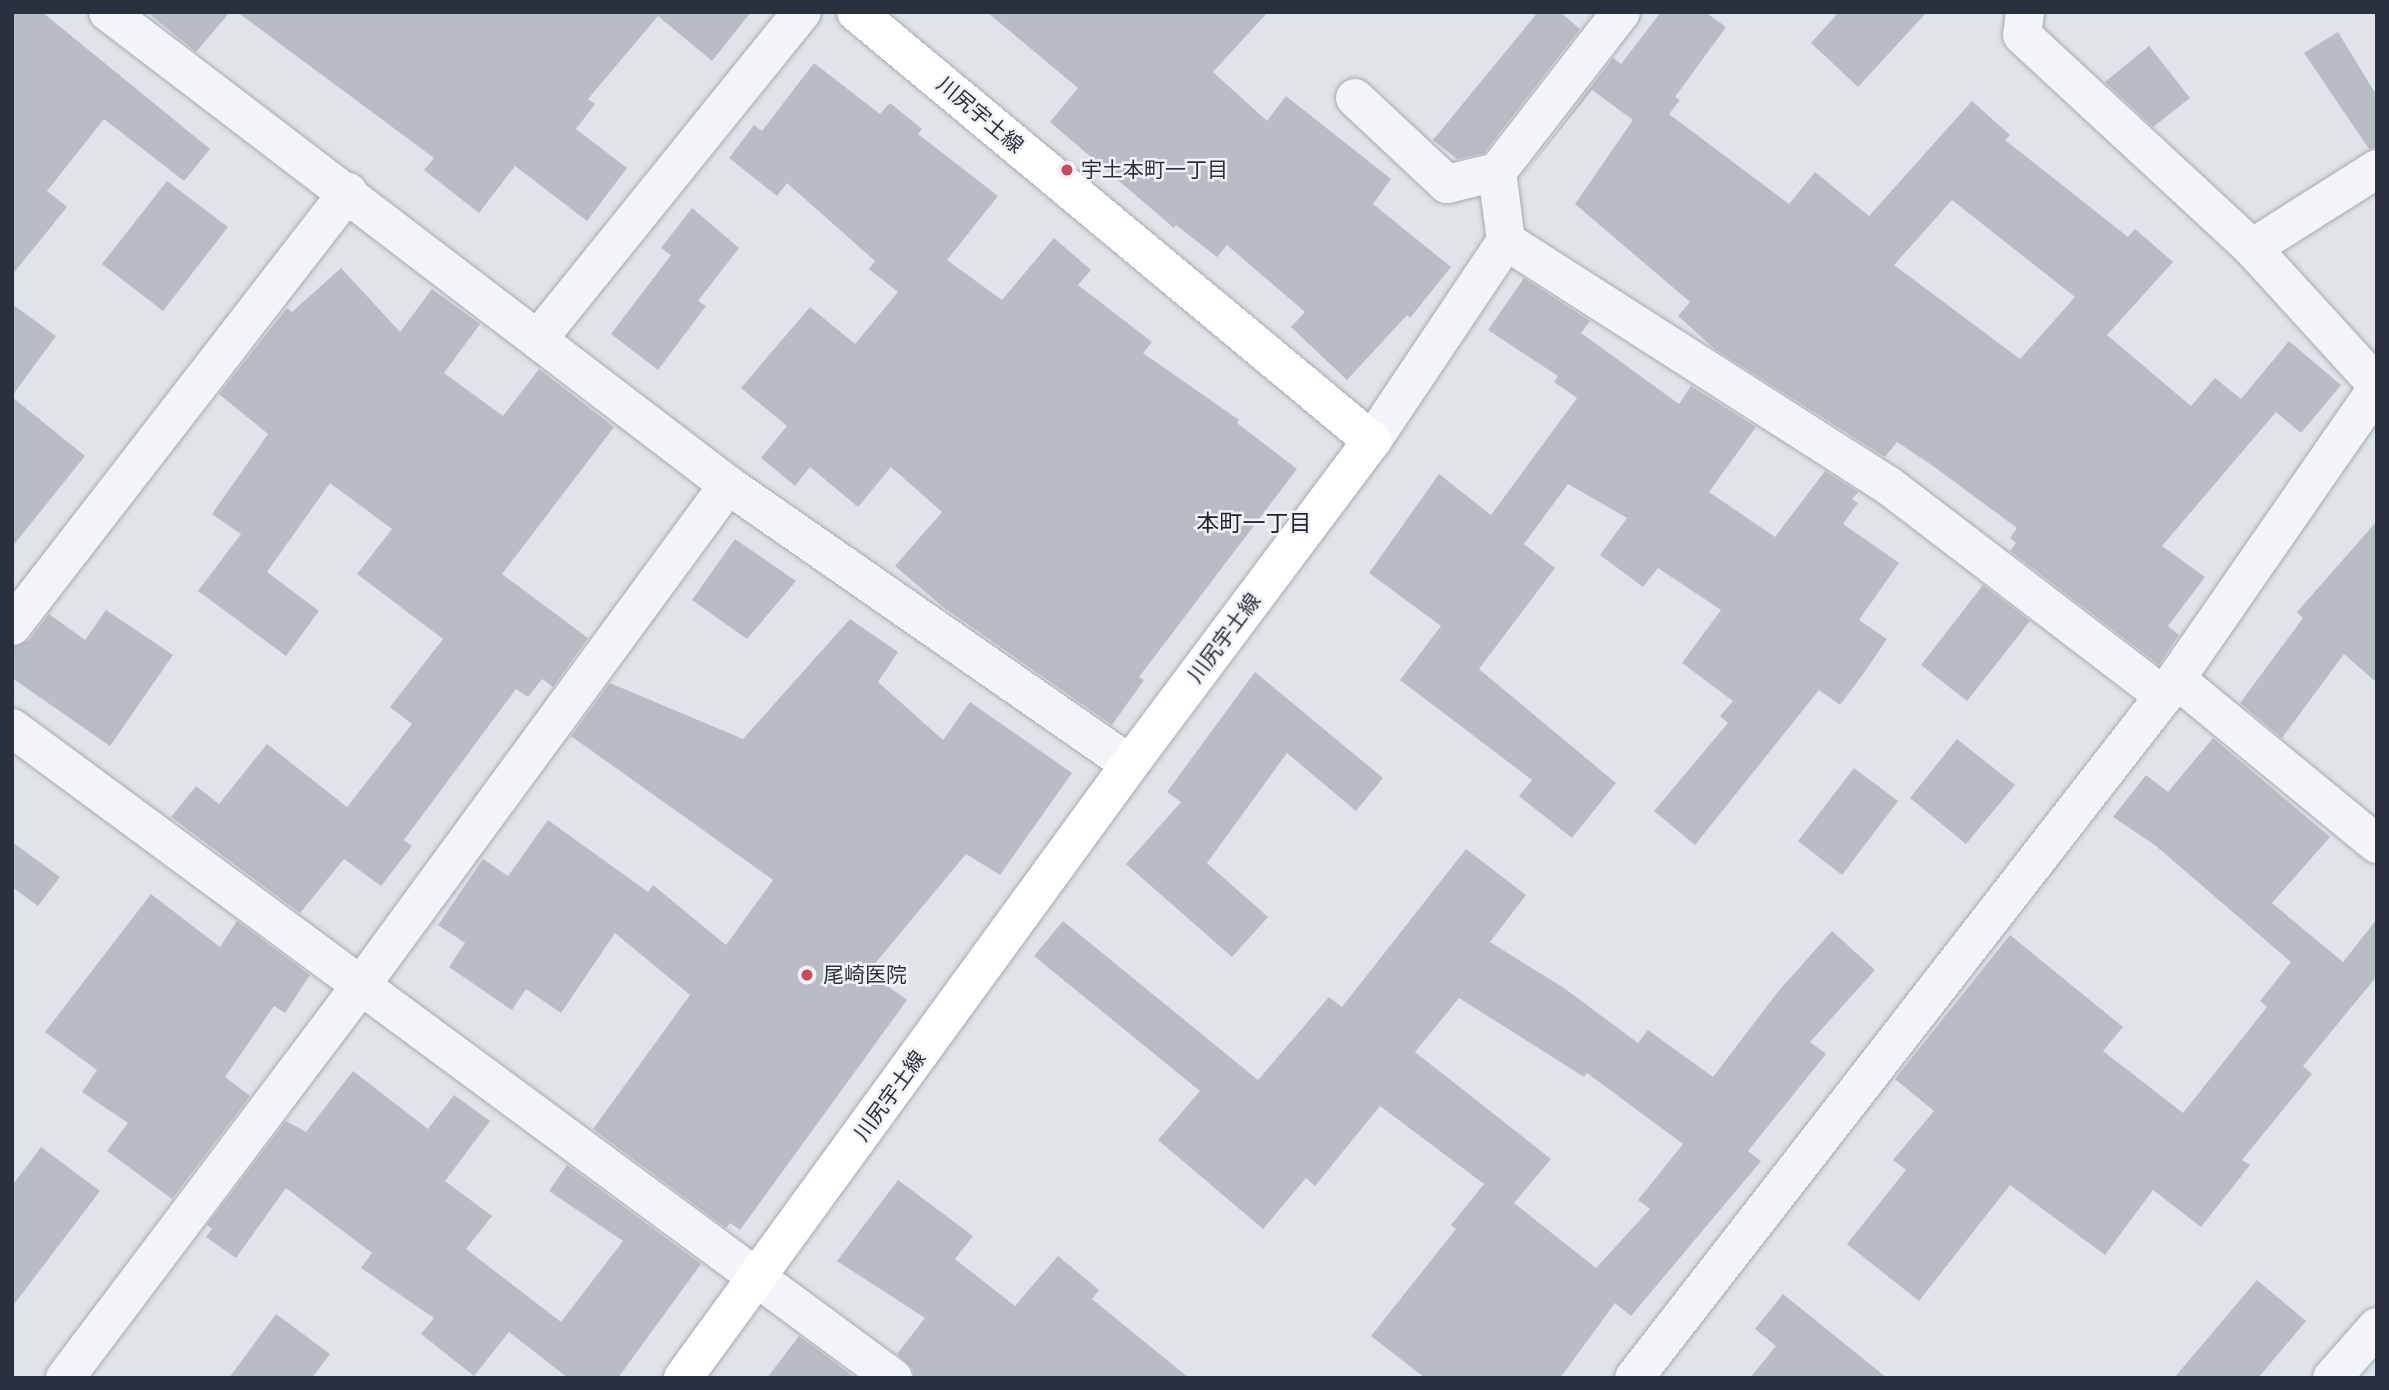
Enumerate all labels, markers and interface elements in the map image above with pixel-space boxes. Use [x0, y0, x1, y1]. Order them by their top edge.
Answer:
street label: 川尻宇土線 [932, 72, 1028, 158]
place label: 宇土本町一丁目 [1081, 157, 1228, 183]
marker: 宇土本町一丁目 [1059, 162, 1075, 178]
district label: 本町一丁目 [1197, 509, 1311, 537]
street label: 川尻宇土線 [1182, 588, 1266, 688]
place label: 尾崎医院 [823, 962, 907, 988]
marker: 尾崎医院 [797, 965, 817, 985]
street label: 川尻宇土線 [849, 1046, 931, 1146]

